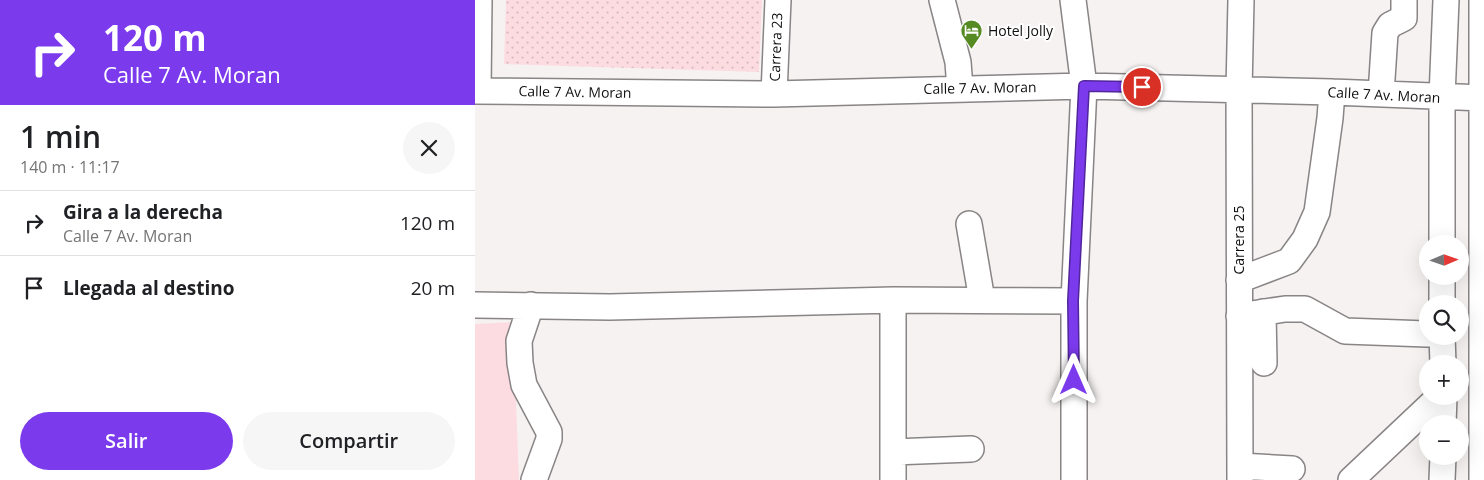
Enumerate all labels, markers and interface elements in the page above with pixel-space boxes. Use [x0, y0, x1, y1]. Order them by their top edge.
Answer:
street label: Carrera 23 [765, 12, 786, 82]
text: 120 m [103, 14, 207, 61]
hotel icon: Hotel Jolly [960, 19, 984, 50]
icon: right [20, 20, 85, 85]
place label: Hotel Jolly [988, 21, 1054, 40]
text: Calle 7 Av. Moran [103, 59, 281, 89]
pin [1121, 66, 1163, 108]
icon: arrive [1128, 73, 1156, 101]
street label: Calle 7 Av. Moran [923, 77, 1037, 98]
street label: Calle 7 Av. Moran [518, 81, 632, 102]
street label: Calle 7 Av. Moran [1327, 82, 1441, 107]
text: 1 min [20, 116, 101, 157]
button: close [403, 122, 455, 174]
text: 140 m · 11:17 [20, 156, 120, 178]
text: Gira a la derecha [63, 199, 223, 225]
street label: Carrera 25 [1229, 205, 1248, 275]
icon: right [20, 209, 48, 237]
text: 120 m [400, 210, 455, 236]
text: Calle 7 Av. Moran [63, 225, 192, 247]
north arrow [1419, 235, 1469, 285]
map controls [1419, 235, 1469, 465]
icon: arrive [20, 274, 48, 302]
text: Llegada al destino [63, 275, 235, 301]
text: 20 m [411, 275, 455, 301]
button: search [1419, 295, 1469, 345]
position arrow [1047, 353, 1099, 405]
button: + [1419, 355, 1469, 405]
button: Salir [20, 412, 233, 470]
button: Compartir [243, 412, 455, 470]
button: − [1419, 415, 1469, 465]

